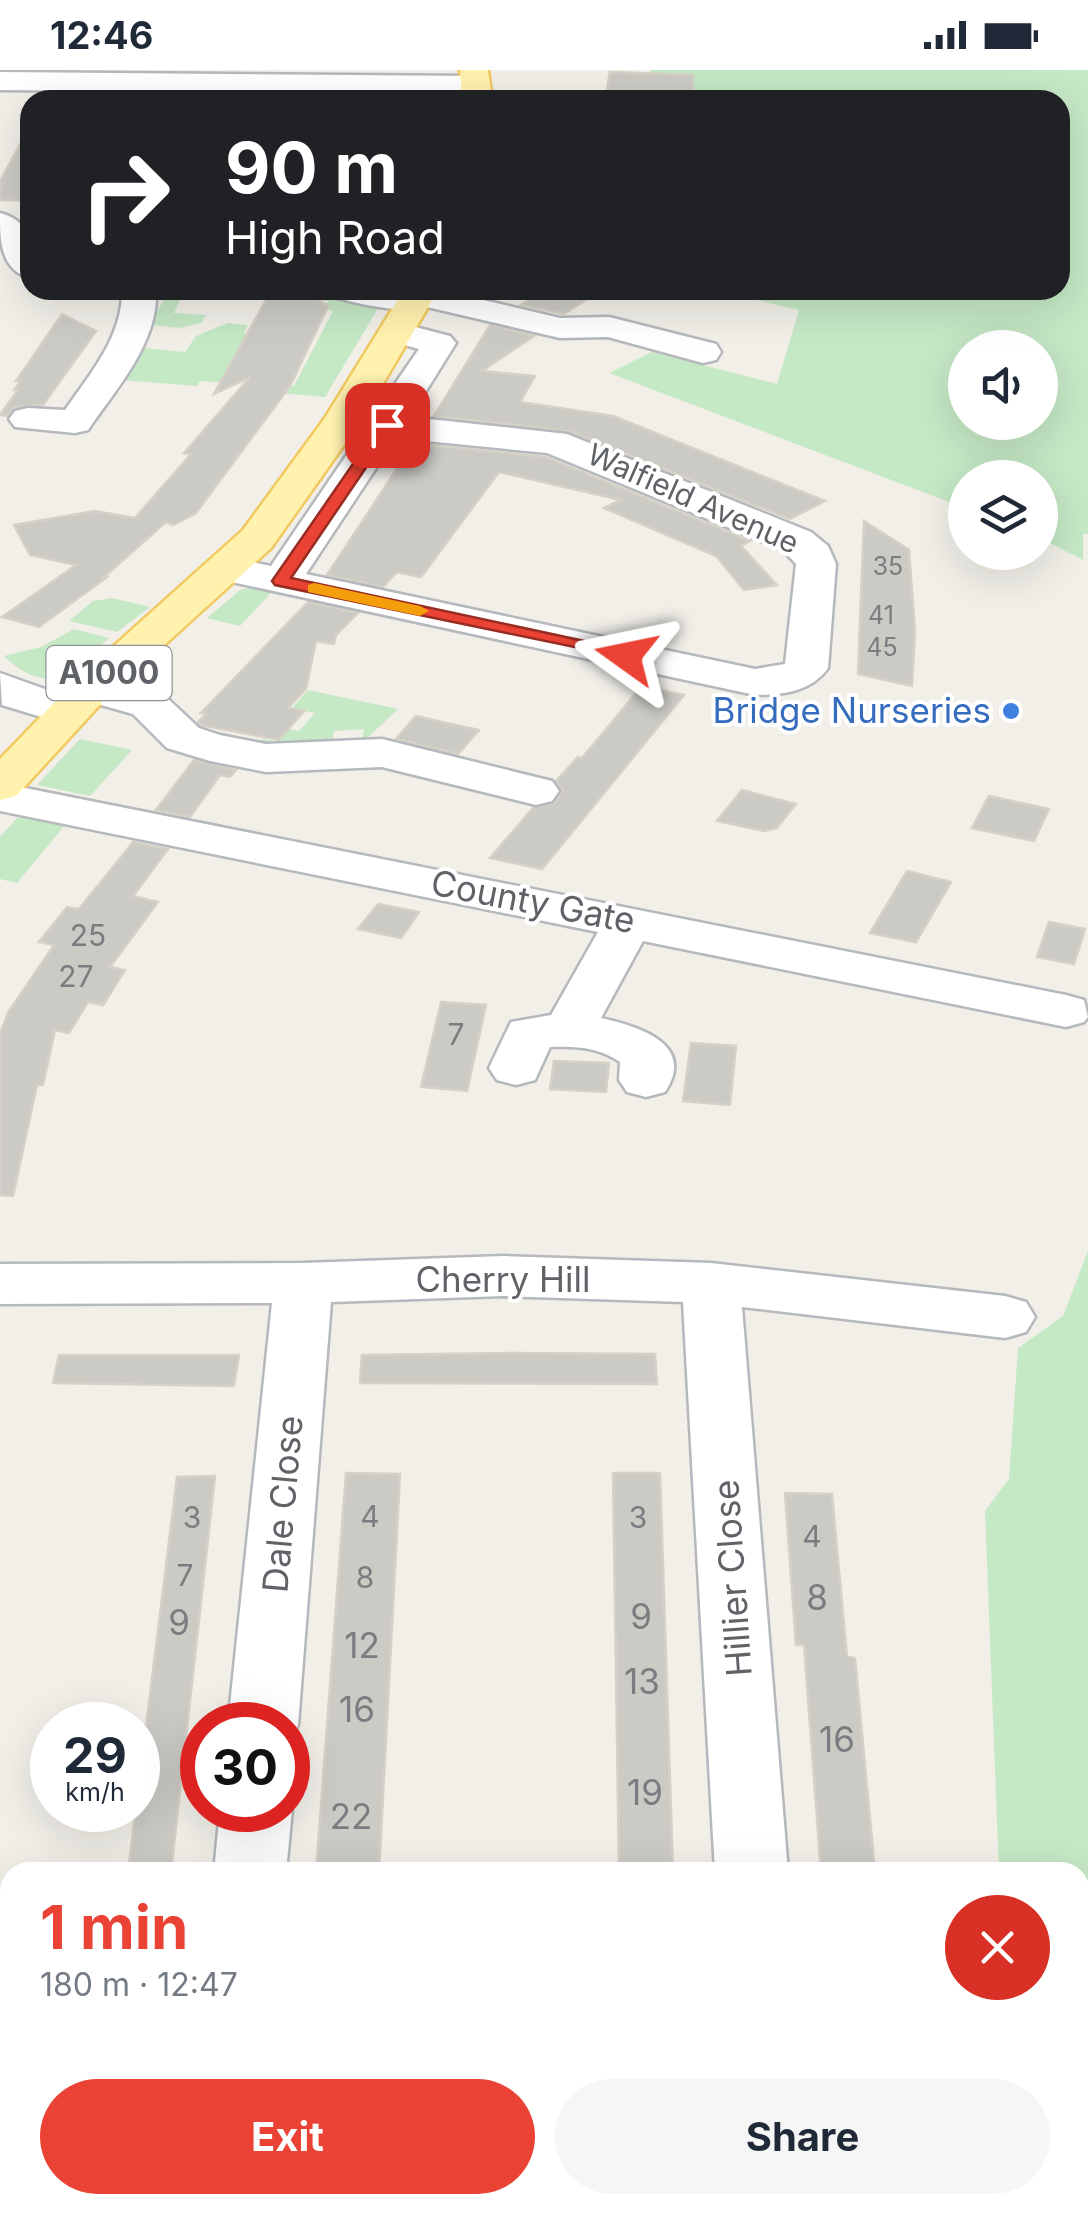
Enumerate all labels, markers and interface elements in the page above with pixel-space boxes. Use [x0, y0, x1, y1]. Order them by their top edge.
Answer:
text: 12:46 [50, 12, 153, 58]
text: 90 m [225, 125, 398, 210]
icon: right [60, 130, 190, 260]
text: High Road [225, 210, 445, 265]
map controls [948, 330, 1058, 570]
button: sound [948, 330, 1058, 440]
pin [345, 383, 430, 468]
icon: arrive [360, 398, 415, 453]
street label: Walfield Avenue [582, 435, 805, 561]
button: layers [948, 460, 1058, 570]
house number: 35 [873, 551, 903, 581]
house number: 41 [868, 600, 894, 630]
position arrow [574, 604, 678, 708]
house number: 45 [866, 632, 898, 662]
road number: A1000 [46, 646, 172, 700]
place label: Bridge Nurseries [713, 689, 991, 731]
marker: Bridge Nurseries [1000, 700, 1022, 722]
street label: County Gate [428, 861, 639, 941]
house number: 25 [70, 917, 106, 953]
house number: 27 [58, 958, 94, 994]
house number: 7 [448, 1016, 464, 1052]
street label: Cherry Hill [415, 1258, 591, 1300]
street label: Dale Close [253, 1414, 311, 1594]
street label: Hillier Close [704, 1478, 760, 1678]
house number: 4 [360, 1498, 380, 1534]
house number: 3 [183, 1499, 201, 1535]
house number: 3 [629, 1499, 647, 1535]
house number: 4 [802, 1518, 822, 1554]
house number: 7 [177, 1557, 193, 1593]
house number: 8 [356, 1559, 374, 1595]
house number: 8 [806, 1576, 828, 1618]
house number: 9 [630, 1595, 652, 1637]
house number: 9 [168, 1601, 190, 1643]
house number: 12 [344, 1624, 380, 1666]
house number: 13 [624, 1660, 660, 1702]
house number: 16 [339, 1688, 375, 1730]
speed limit sign: 30 [180, 1702, 310, 1832]
house number: 16 [819, 1718, 855, 1760]
text: 29 [63, 1725, 127, 1785]
house number: 19 [627, 1771, 663, 1813]
text: km/h [65, 1777, 125, 1807]
house number: 22 [330, 1795, 372, 1837]
text: 1 min [40, 1891, 188, 1963]
button: close [945, 1895, 1050, 2000]
text: 180 m · 12:47 [40, 1965, 238, 2004]
button: Exit [40, 2079, 535, 2194]
button: Share [555, 2079, 1050, 2194]

